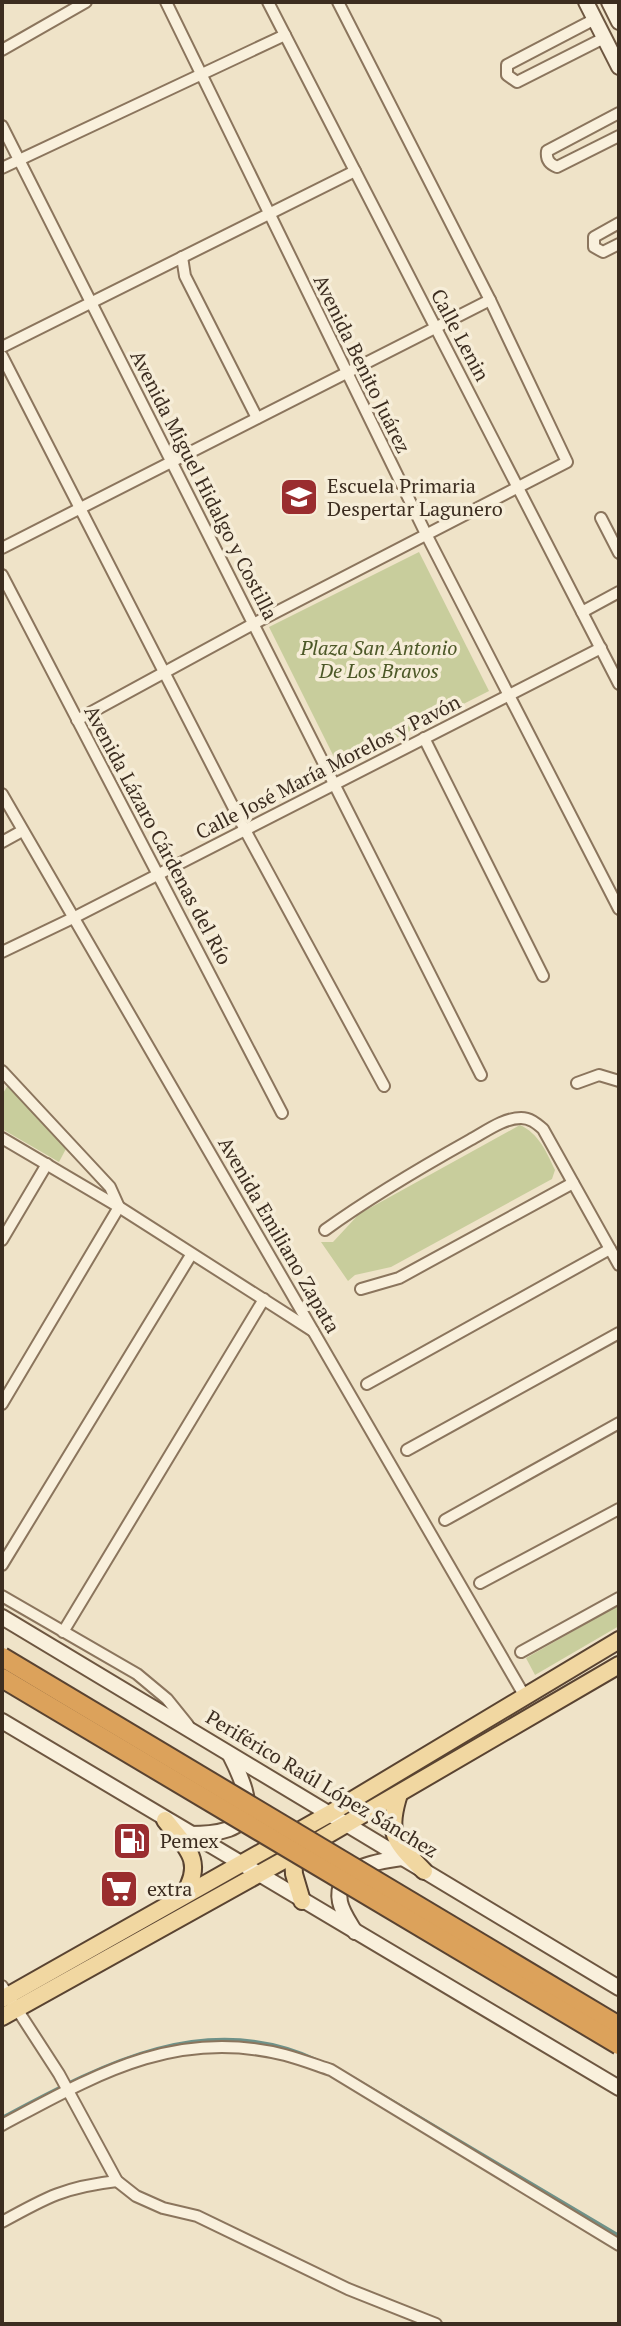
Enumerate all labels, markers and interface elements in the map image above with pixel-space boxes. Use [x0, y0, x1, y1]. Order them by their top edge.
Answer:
street label: Avenida Benito Juárez [308, 270, 417, 457]
street label: Calle Lenin [425, 284, 496, 386]
street label: Avenida Miguel Hidalgo y Costilla [124, 345, 284, 624]
place label: Escuela Primaria Despertar Lagunero [327, 472, 503, 522]
school or university icon: Escuela Primaria Despertar Lagunero [278, 476, 320, 518]
park label: Plaza San Antonio De Los Bravos [300, 634, 457, 684]
street label: Calle José María Morelos y Pavón [191, 688, 465, 845]
street label: Avenida Lázaro Cárdenas del Río [79, 701, 238, 969]
street label: Avenida Emiliano Zapata [212, 1132, 347, 1338]
street label: Periférico Raúl López Sánchez [201, 1703, 443, 1864]
fuel station icon: Pemex [111, 1820, 153, 1862]
place label: Pemex [160, 1827, 219, 1854]
supermarket icon: extra [98, 1868, 140, 1910]
place label: extra [147, 1875, 192, 1902]

